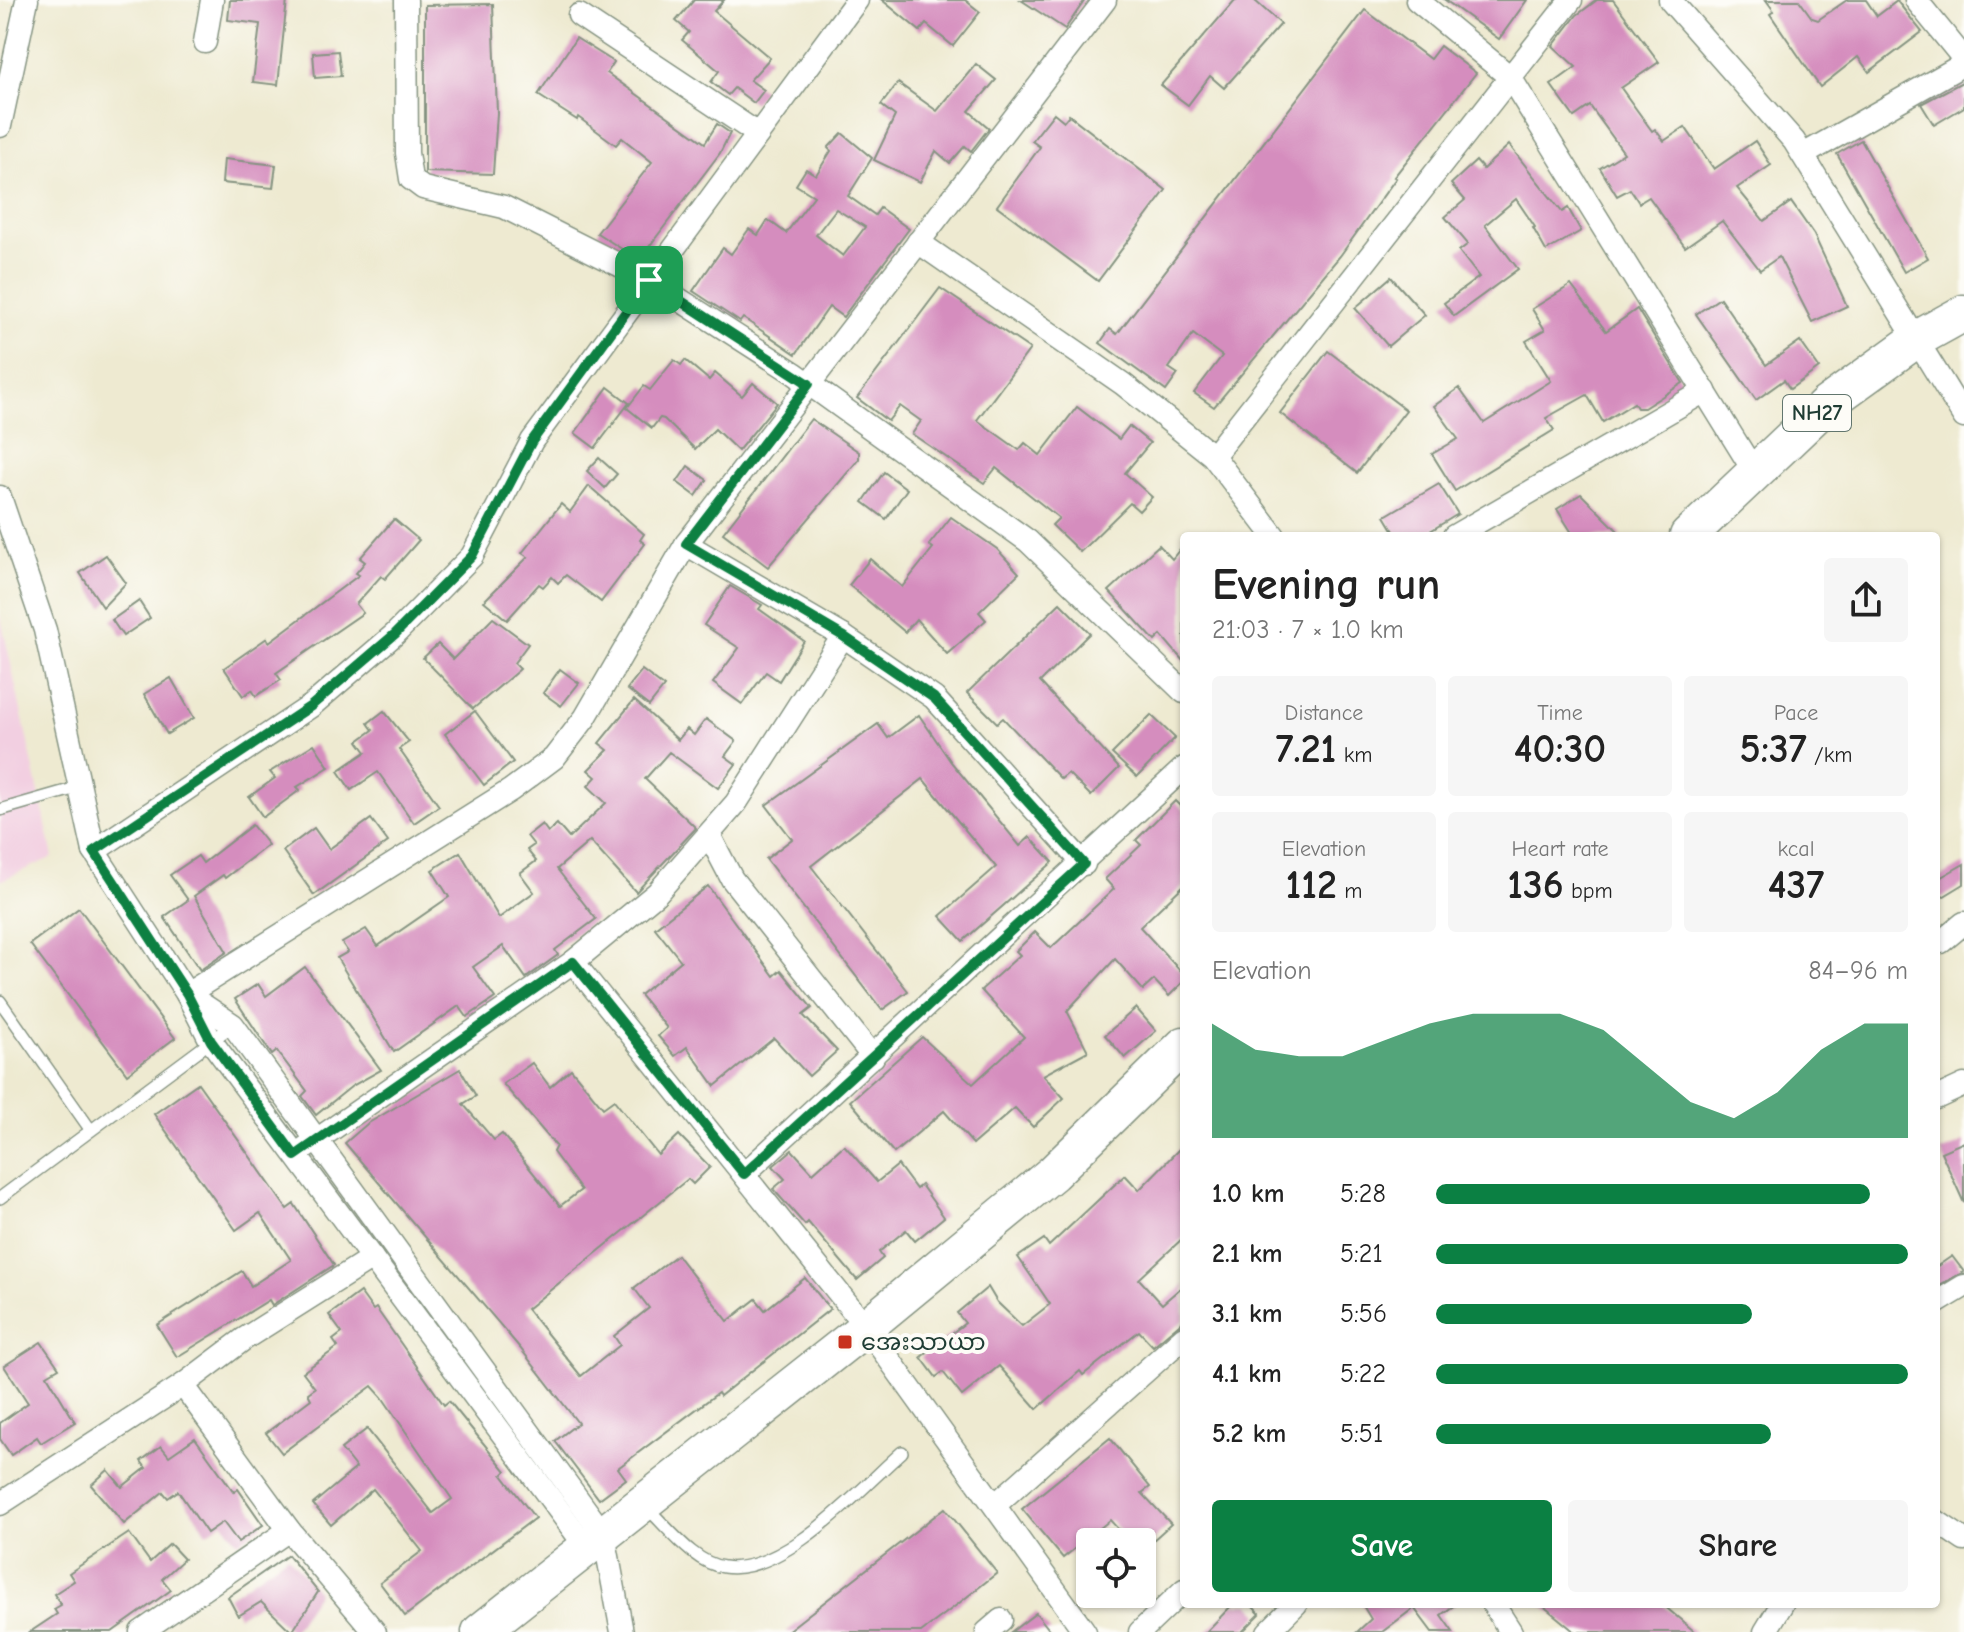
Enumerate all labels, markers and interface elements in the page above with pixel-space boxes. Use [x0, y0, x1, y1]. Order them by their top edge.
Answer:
pin [615, 246, 683, 314]
icon: arrive [627, 258, 671, 302]
road number: NH27 [1783, 395, 1851, 431]
button: share [1824, 558, 1908, 642]
text: Evening run [1212, 559, 1440, 610]
text: 21:03 · 7 × 1.0 km [1212, 615, 1404, 645]
text: Distance [1285, 700, 1363, 726]
text: Time [1537, 700, 1583, 726]
text: Pace [1774, 700, 1818, 726]
text: 7.21 [1275, 726, 1336, 772]
text: 40:30 [1514, 726, 1606, 772]
text: 5:37 [1739, 726, 1807, 772]
text: km [1336, 742, 1373, 768]
text: /km [1807, 742, 1853, 768]
text: Elevation [1282, 836, 1366, 862]
text: Heart rate [1512, 836, 1609, 862]
text: kcal [1778, 836, 1814, 862]
text: 112 [1286, 862, 1337, 908]
text: 136 [1507, 862, 1564, 908]
text: 437 [1768, 862, 1824, 908]
text: m [1337, 878, 1362, 904]
text: bpm [1564, 878, 1613, 904]
text: Elevation [1212, 956, 1312, 986]
text: 84–96 m [1808, 956, 1908, 986]
text: 1.0 km [1212, 1179, 1284, 1209]
text: 5:28 [1340, 1179, 1386, 1209]
text: 2.1 km [1212, 1239, 1283, 1269]
text: 5:21 [1340, 1239, 1383, 1269]
text: 3.1 km [1212, 1299, 1282, 1329]
text: 5:56 [1340, 1299, 1387, 1329]
place label: အေးသာယာ [861, 1328, 986, 1356]
marker: အေးသာယာ [836, 1333, 854, 1351]
text: 4.1 km [1212, 1359, 1282, 1389]
text: 5:22 [1340, 1359, 1386, 1389]
text: 5.2 km [1212, 1419, 1286, 1449]
text: 5:51 [1340, 1419, 1383, 1449]
button: Save [1212, 1500, 1552, 1592]
button: Share [1568, 1500, 1908, 1592]
map controls [1076, 1528, 1156, 1608]
button: locate [1076, 1528, 1156, 1608]

